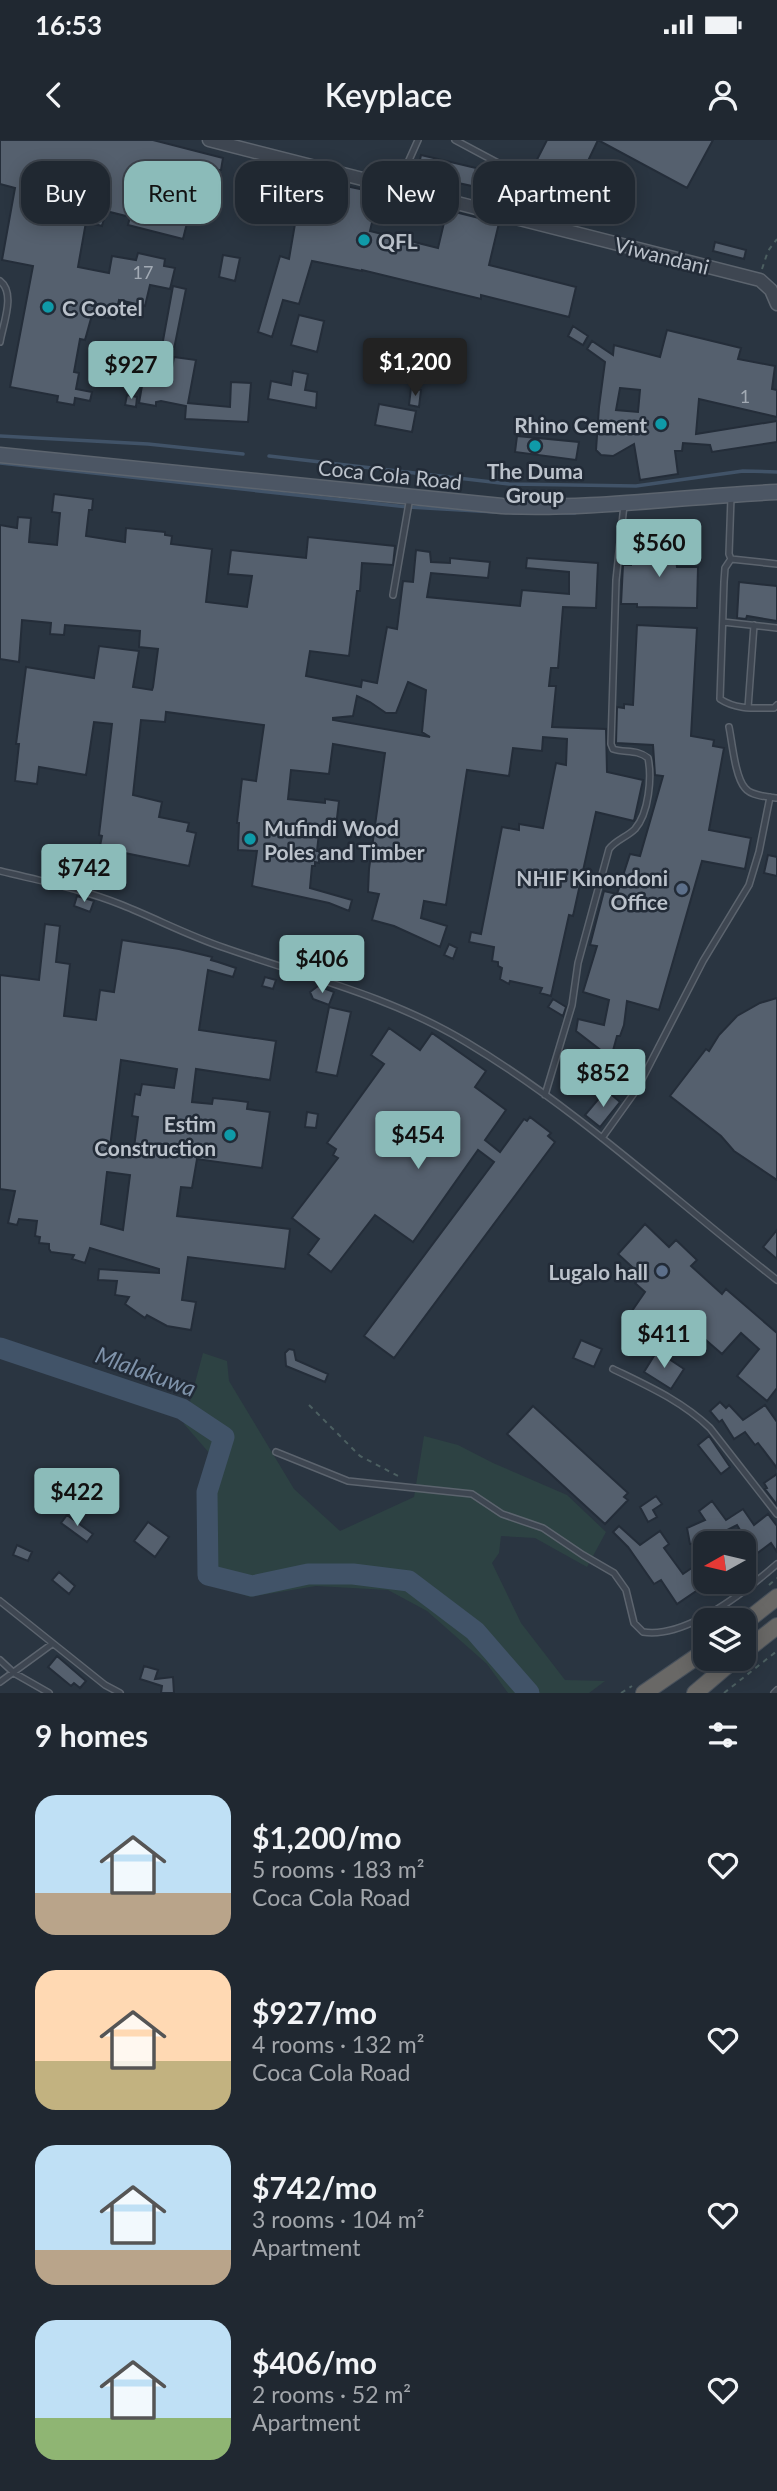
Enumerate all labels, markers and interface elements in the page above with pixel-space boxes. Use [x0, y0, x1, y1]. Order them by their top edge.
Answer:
text: 16:53 [35, 9, 102, 41]
text: Keyplace [325, 75, 452, 114]
icon: back [35, 76, 73, 114]
icon: person [704, 76, 742, 114]
chip: Buy [21, 161, 110, 224]
chip: Rent [124, 161, 221, 224]
chip: Filters [235, 161, 348, 224]
chip: New [362, 161, 459, 224]
chip: Apartment [473, 161, 635, 224]
place label: QFL [378, 228, 418, 253]
street label: Viwandani [612, 231, 712, 279]
marker: QFL [356, 232, 372, 248]
house number: 17 [133, 261, 153, 283]
place label: C Cootel [62, 295, 143, 320]
marker: C Cootel [40, 299, 56, 315]
pin: $1,200 [358, 338, 472, 398]
pin: $927 [90, 342, 172, 401]
text: $1,200 [379, 347, 451, 375]
text: $927 [104, 350, 158, 378]
house number: 1 [740, 385, 750, 407]
place label: Rhino Cement [514, 412, 647, 437]
marker: Rhino Cement [653, 416, 669, 432]
marker: The Duma Group [527, 438, 543, 454]
street label: Coca Cola Road [317, 454, 463, 494]
place label: The Duma Group [487, 458, 583, 507]
pin: $560 [618, 520, 700, 579]
text: $560 [632, 528, 686, 556]
place label: Mufindi Wood Poles and Timber [264, 815, 425, 864]
marker: Mufindi Wood Poles and Timber [242, 831, 258, 847]
pin: $742 [43, 844, 125, 904]
text: $742 [57, 853, 111, 881]
place label: NHIF Kinondoni Office [516, 865, 668, 914]
marker: NHIF Kinondoni Office [674, 881, 690, 897]
pin: $406 [281, 936, 363, 995]
text: $406 [295, 944, 349, 972]
pin: $852 [562, 1049, 644, 1109]
text: $852 [576, 1058, 630, 1086]
place label: Estim Construction [94, 1111, 216, 1160]
pin: $454 [377, 1112, 459, 1171]
text: $454 [391, 1120, 445, 1148]
marker: Estim Construction [222, 1127, 238, 1143]
place label: Lugalo hall [549, 1259, 648, 1284]
marker: Lugalo hall [654, 1263, 670, 1279]
pin: $411 [623, 1310, 705, 1370]
text: $411 [637, 1319, 691, 1347]
water label: Mlalakuwa [92, 1340, 200, 1402]
pin: $422 [36, 1468, 118, 1528]
text: $422 [50, 1477, 104, 1505]
north arrow [693, 1531, 756, 1594]
map controls [693, 1531, 756, 1671]
button: layers [693, 1608, 756, 1671]
icon: filters [704, 1716, 742, 1754]
text: 9 homes [35, 1717, 148, 1753]
text: $1,200/mo [252, 1819, 401, 1855]
icon: home [91, 1823, 175, 1907]
icon: heart [704, 1846, 742, 1884]
text: 5 rooms · 183 m² [252, 1855, 424, 1883]
text: Coca Cola Road [252, 1883, 410, 1911]
text: $927/mo [252, 1994, 377, 2030]
icon: home [91, 1998, 175, 2082]
icon: heart [704, 2021, 742, 2059]
text: 4 rooms · 132 m² [252, 2030, 424, 2058]
text: Coca Cola Road [252, 2058, 410, 2086]
text: $742/mo [252, 2169, 377, 2205]
icon: home [91, 2173, 175, 2257]
icon: heart [704, 2196, 742, 2234]
text: 3 rooms · 104 m² [252, 2205, 424, 2233]
text: Apartment [252, 2233, 360, 2261]
text: $406/mo [252, 2344, 377, 2380]
icon: home [91, 2348, 175, 2432]
icon: heart [704, 2371, 742, 2409]
text: 2 rooms · 52 m² [252, 2380, 411, 2408]
text: Apartment [252, 2408, 360, 2436]

